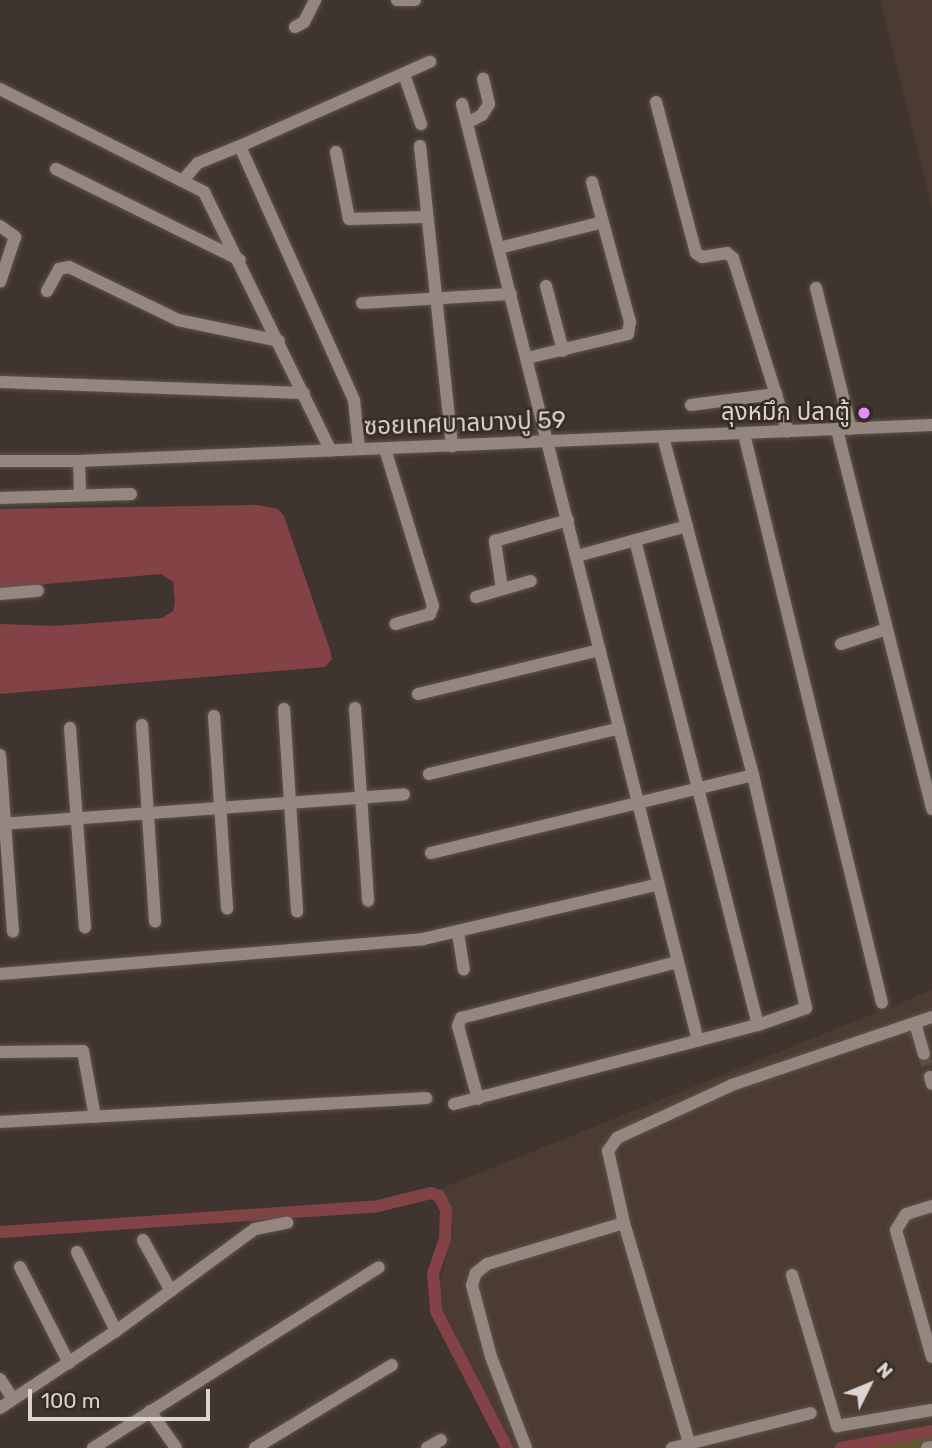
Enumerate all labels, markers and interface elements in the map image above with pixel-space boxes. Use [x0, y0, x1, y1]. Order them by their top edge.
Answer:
place label: ลุงหมึก ปลาตู้ [721, 399, 850, 427]
marker: ลุงหมึก ปลาตู้ [856, 405, 872, 421]
street label: ซอยเทศบาลบางปู 59 [364, 406, 566, 442]
north arrow [834, 1350, 904, 1420]
text: N [872, 1357, 898, 1383]
scale bar [32, 1374, 214, 1418]
text: 100 m [41, 1388, 100, 1413]

